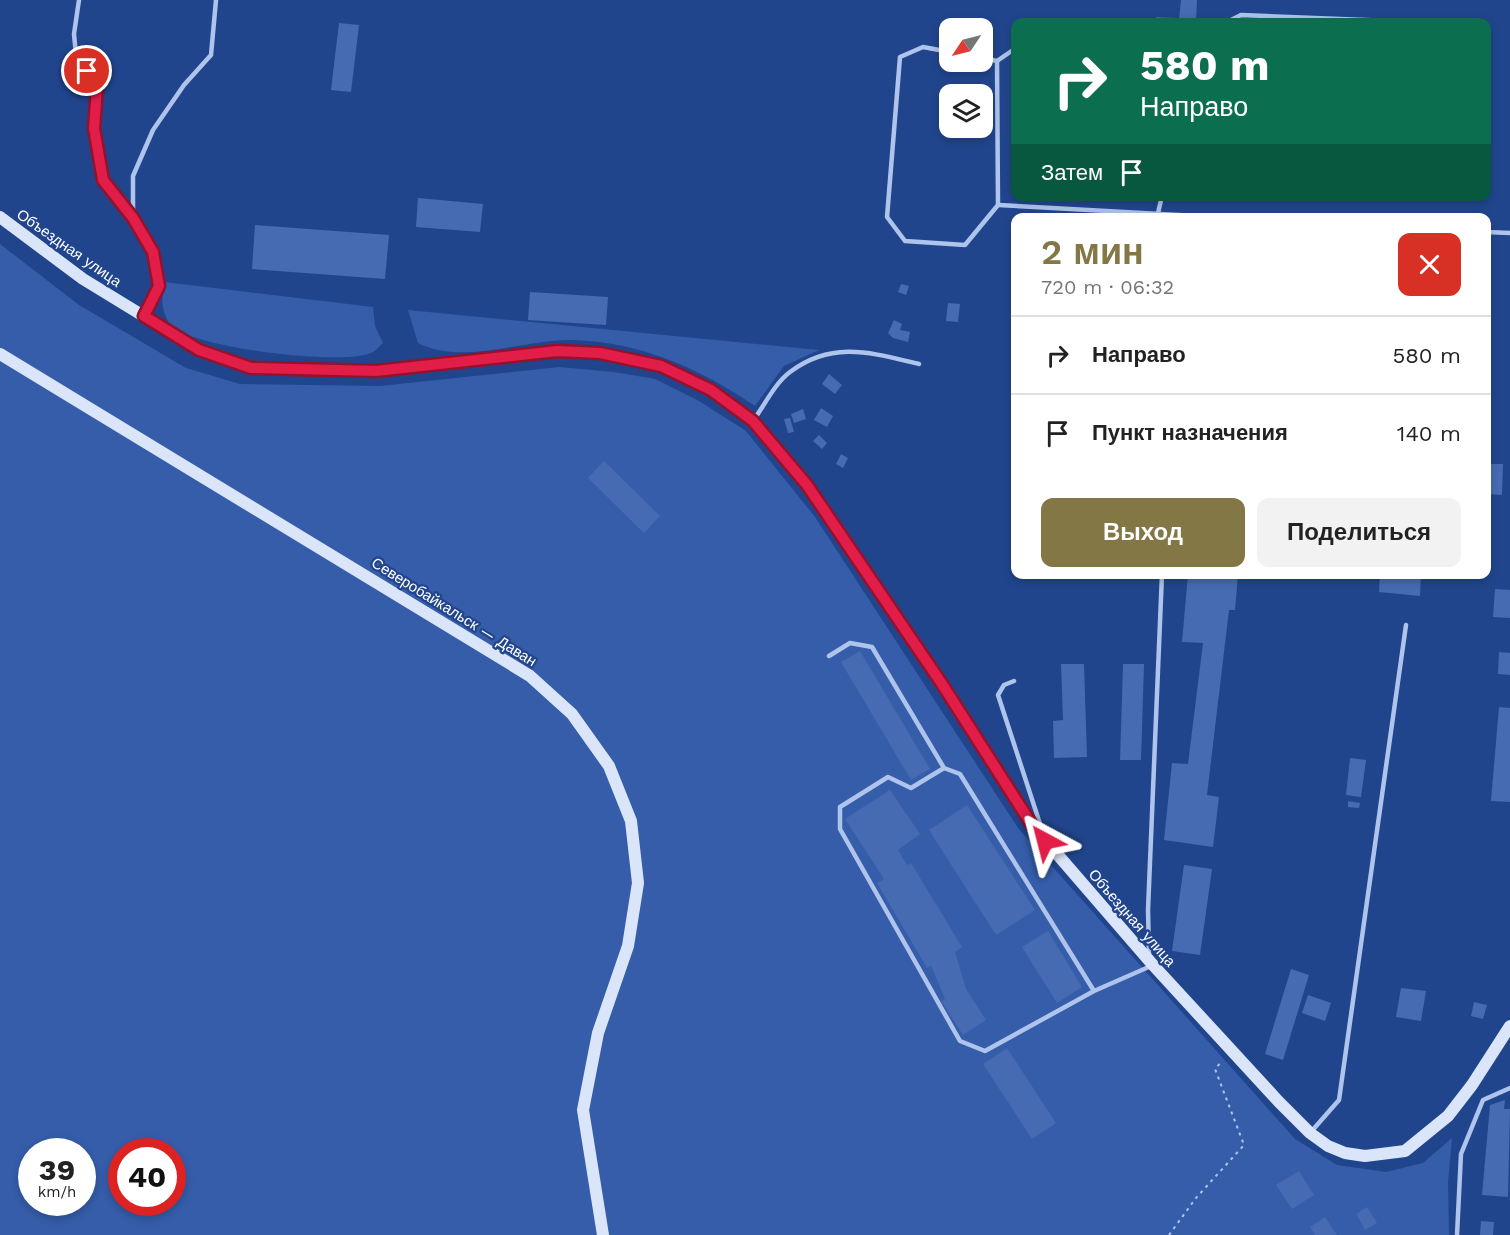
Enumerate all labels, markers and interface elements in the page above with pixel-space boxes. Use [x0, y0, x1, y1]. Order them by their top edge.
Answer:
north arrow [939, 18, 993, 72]
map controls [939, 18, 993, 138]
text: 580 m [1140, 41, 1269, 90]
icon: right [1041, 42, 1119, 120]
pin [61, 45, 112, 96]
icon: arrive [70, 54, 103, 87]
button: layers [939, 84, 993, 138]
text: Направо [1140, 91, 1248, 123]
icon: arrive [1115, 156, 1148, 189]
text: Затем [1041, 160, 1103, 185]
street label: Объездная улица [13, 205, 125, 291]
text: 2 мин [1041, 231, 1144, 273]
button: close [1398, 233, 1461, 296]
text: 720 m · 06:32 [1041, 275, 1174, 299]
icon: right [1041, 339, 1074, 372]
text: Направо [1092, 342, 1186, 367]
text: 580 m [1392, 343, 1461, 368]
icon: arrive [1041, 417, 1074, 450]
text: Пункт назначения [1092, 420, 1288, 445]
text: 140 m [1397, 421, 1461, 446]
button: Выход [1041, 498, 1245, 567]
button: Поделиться [1257, 498, 1461, 567]
street label: Северобайкальск — Даван [368, 554, 540, 670]
position arrow [1013, 809, 1077, 873]
street label: Объездная улица [1085, 865, 1180, 971]
speed limit sign: 40 [108, 1138, 186, 1216]
text: 39 [39, 1152, 75, 1187]
text: km/h [38, 1183, 76, 1201]

